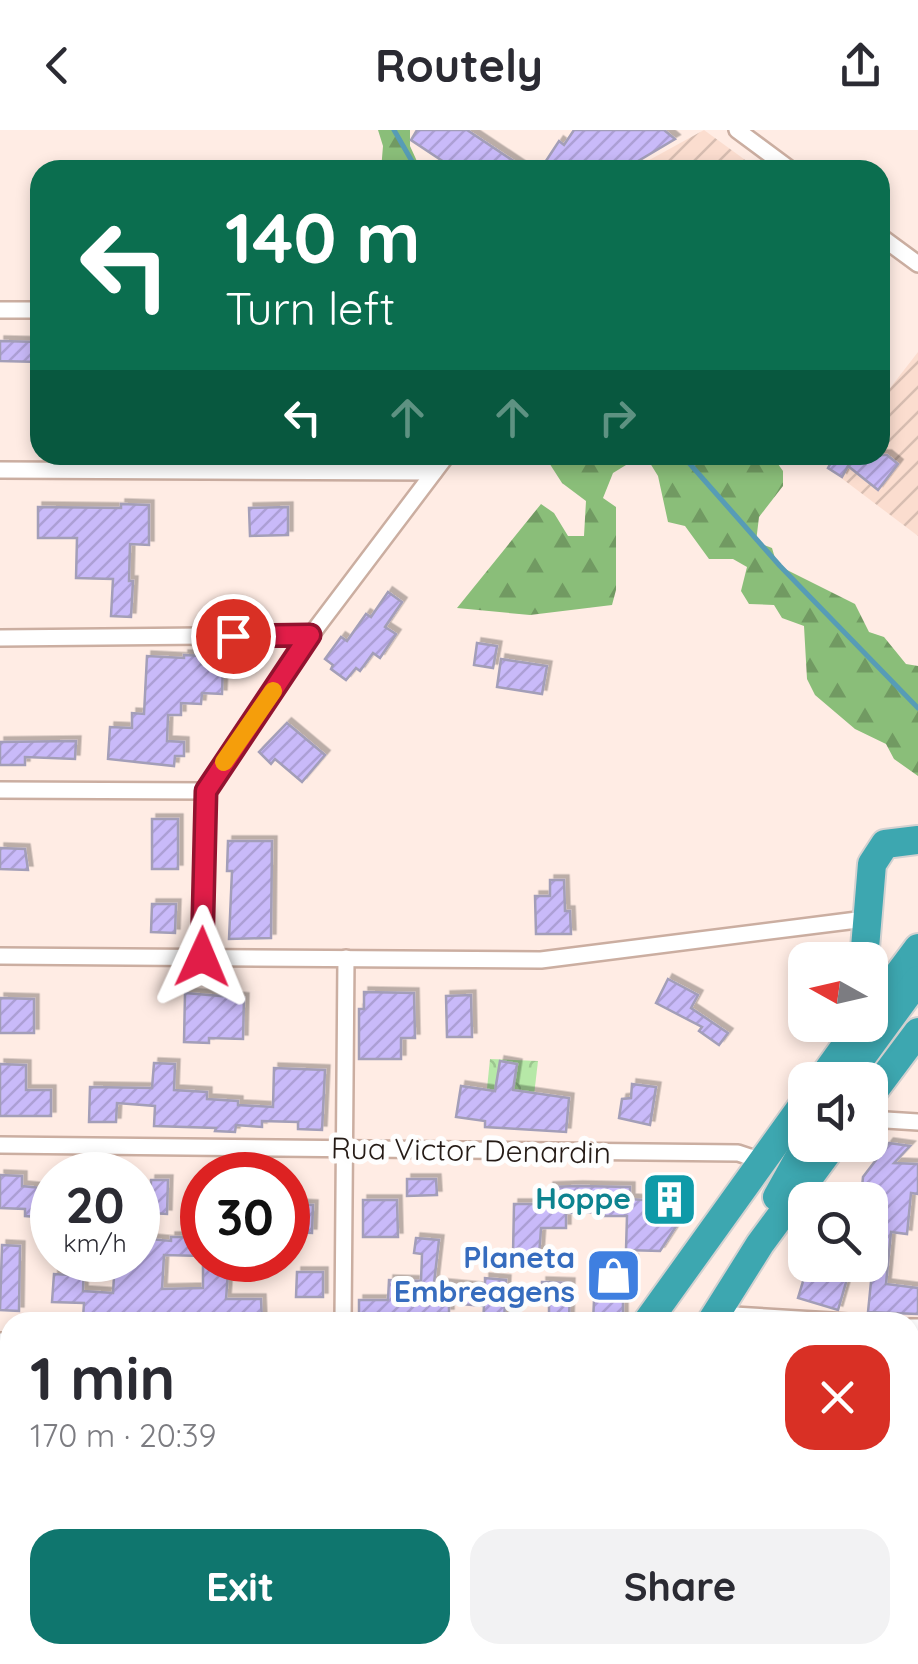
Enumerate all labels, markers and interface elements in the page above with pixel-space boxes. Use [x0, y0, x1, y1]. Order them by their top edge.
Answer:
text: Routely [375, 37, 543, 93]
icon: back [30, 38, 85, 93]
icon: share [833, 38, 888, 93]
text: 140 m [225, 193, 421, 281]
icon: left [60, 200, 190, 330]
text: Turn left [225, 280, 395, 336]
icon: left [275, 390, 330, 445]
icon: ahead [380, 390, 435, 445]
icon: ahead [485, 390, 540, 445]
icon: right [590, 390, 645, 445]
pin [191, 594, 276, 679]
icon: arrive [206, 609, 261, 664]
position arrow [150, 905, 254, 1009]
north arrow [788, 942, 888, 1042]
map controls [788, 942, 888, 1282]
button: sound [788, 1062, 888, 1162]
street label: Rua Victor Denardin [331, 1129, 611, 1171]
speed limit sign: 30 [180, 1152, 310, 1282]
building icon: Hoppe [640, 1169, 700, 1229]
text: 20 [65, 1173, 125, 1236]
place label: Hoppe [535, 1179, 631, 1217]
button: search [788, 1182, 888, 1282]
text: km/h [63, 1227, 127, 1258]
place label: Planeta Embreagens [394, 1238, 575, 1310]
shop icon: Planeta Embreagens [584, 1245, 644, 1305]
text: 1 min [30, 1340, 175, 1415]
button: close [785, 1345, 890, 1450]
text: 170 m · 20:39 [30, 1415, 216, 1455]
button: Exit [30, 1529, 450, 1644]
button: Share [470, 1529, 890, 1644]

